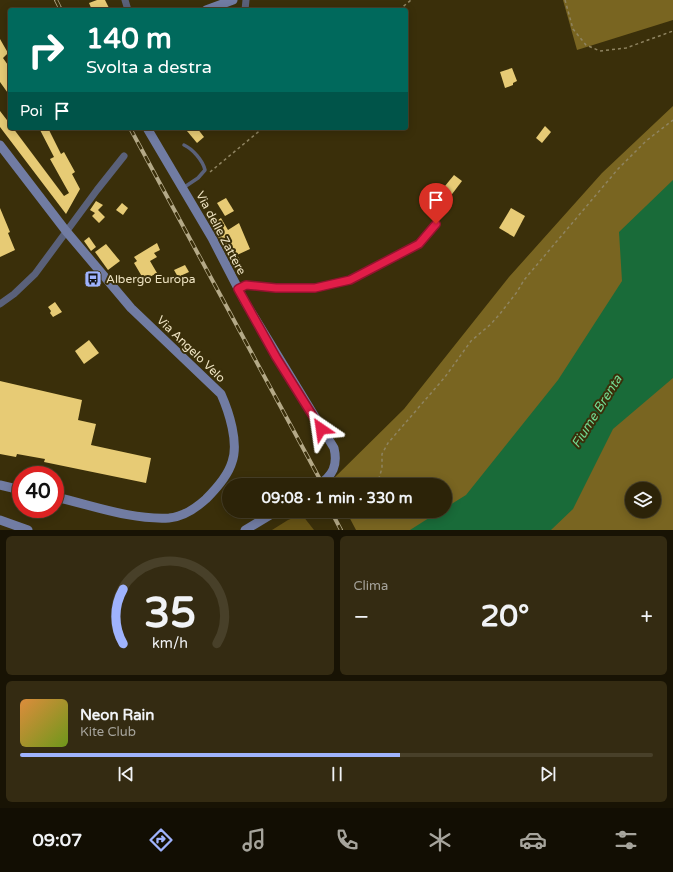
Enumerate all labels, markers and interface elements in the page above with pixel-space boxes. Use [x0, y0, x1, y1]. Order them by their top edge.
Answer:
text: 140 m [86, 22, 172, 56]
icon: right [20, 24, 72, 76]
text: Svolta a destra [86, 56, 212, 78]
icon: arrive [51, 100, 73, 122]
text: Poi [20, 102, 43, 120]
pin [419, 183, 453, 224]
street label: Via delle Zattere [193, 189, 249, 277]
icon: arrive [425, 189, 447, 211]
bus stop icon: Albergo Europa [83, 269, 103, 289]
place label: Albergo Europa [106, 272, 195, 286]
street label: Via Angelo Velo [154, 313, 228, 385]
water label: Fiume Brenta [568, 372, 626, 451]
position arrow [300, 408, 342, 450]
speed limit sign: 40 [12, 466, 64, 518]
map controls [625, 482, 661, 518]
button: layers [625, 482, 661, 518]
text: 09:08 · 1 min · 330 m [262, 489, 412, 507]
text: Clima [354, 578, 388, 594]
text: 35 [144, 588, 196, 638]
text: 20° [480, 598, 529, 635]
text: − [354, 604, 369, 630]
text: + [641, 604, 653, 630]
text: km/h [152, 634, 188, 651]
text: Neon Rain [80, 706, 154, 724]
text: Kite Club [80, 724, 136, 740]
icon: previous [115, 763, 137, 785]
icon: pause [326, 763, 348, 785]
icon: next [537, 763, 559, 785]
icon: directions [147, 826, 175, 854]
icon: music [240, 826, 268, 854]
icon: phone [333, 826, 361, 854]
icon: climate [426, 826, 454, 854]
icon: car [519, 826, 547, 854]
icon: filters [612, 826, 640, 854]
text: 09:07 [33, 829, 82, 851]

